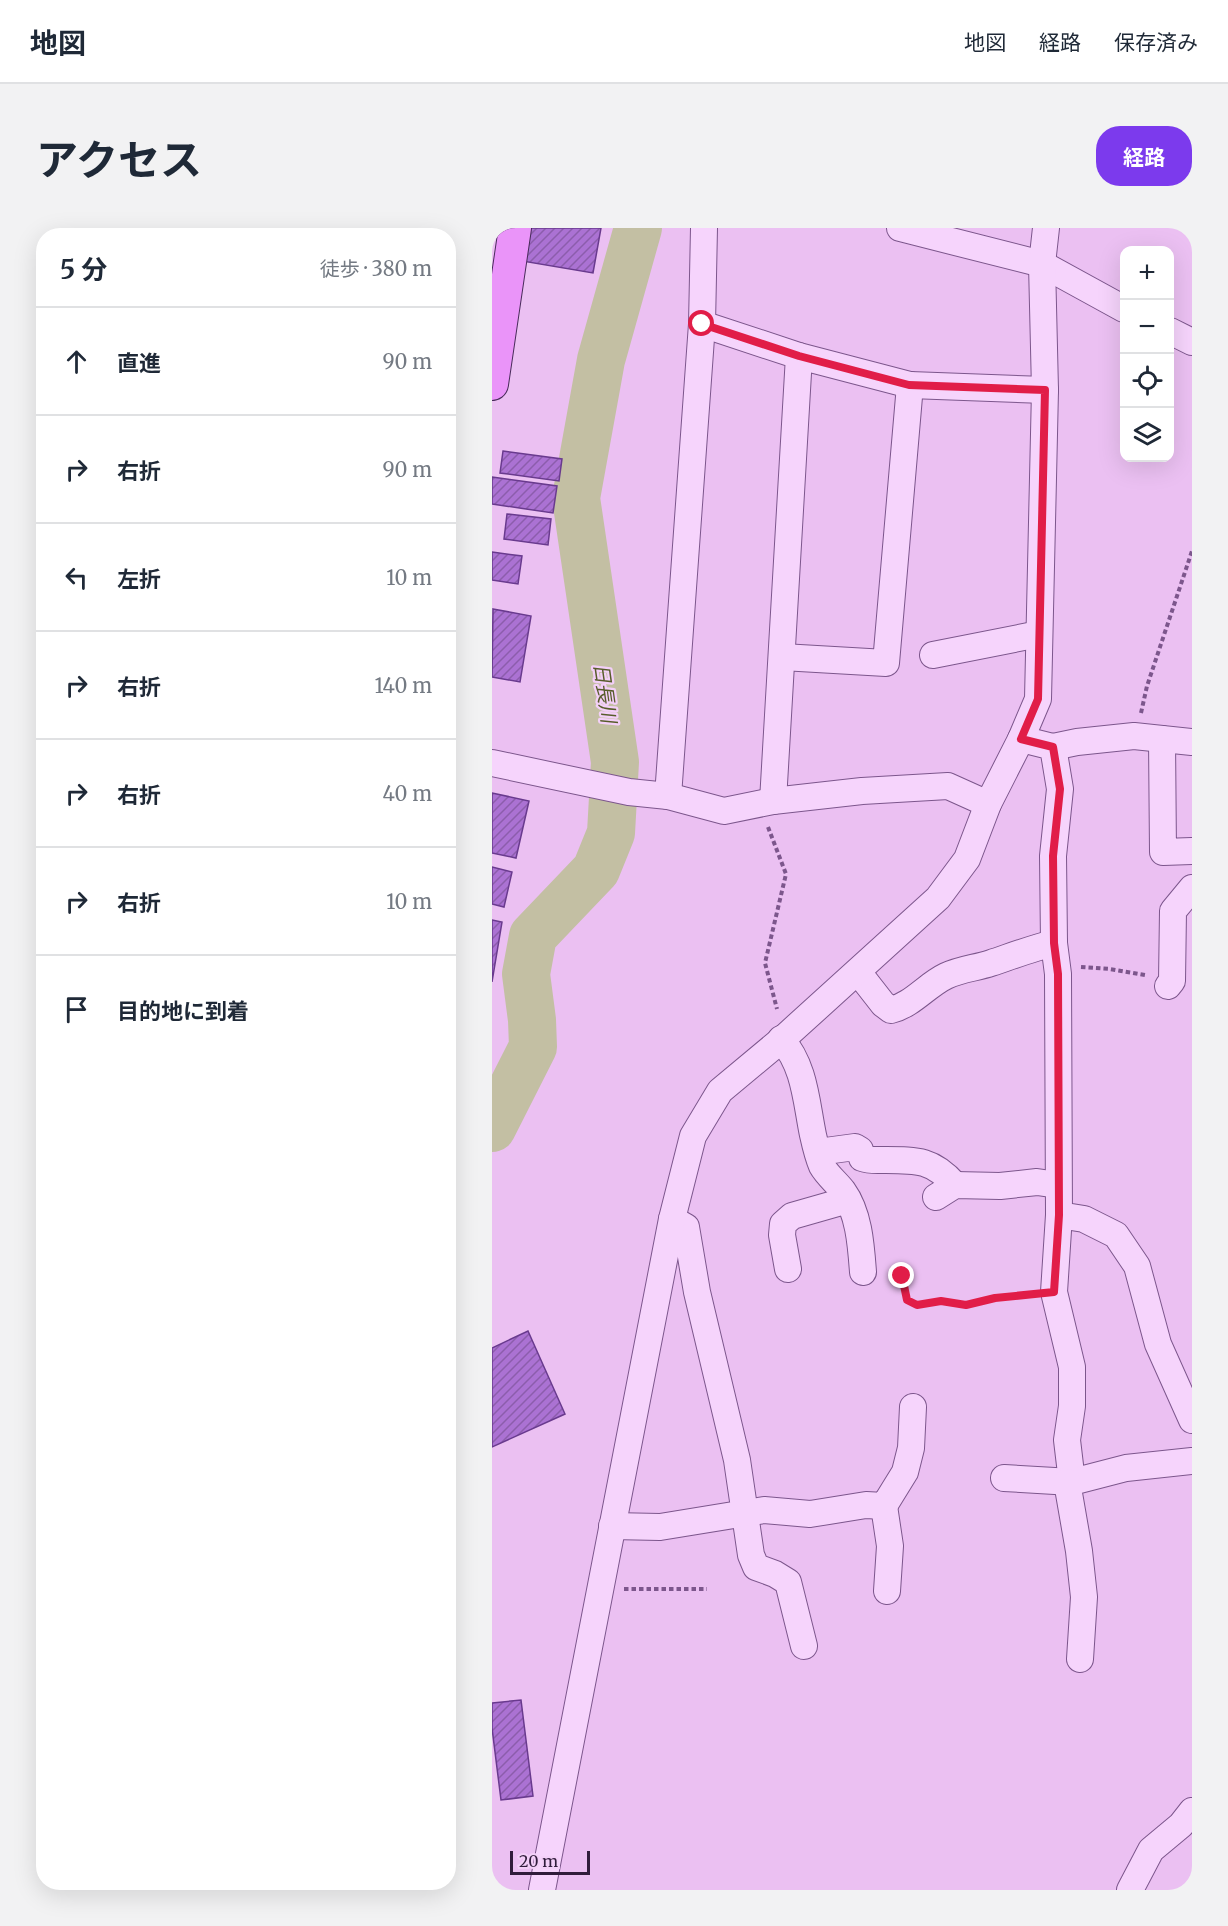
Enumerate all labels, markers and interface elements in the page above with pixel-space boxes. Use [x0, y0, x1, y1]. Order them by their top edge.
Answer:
text: 地図 [30, 25, 86, 61]
text: 地図 [964, 29, 1006, 56]
text: 経路 [1039, 29, 1081, 56]
text: 保存済み [1114, 29, 1198, 56]
button: 経路 [1096, 126, 1192, 186]
text: アクセス [36, 134, 202, 186]
map controls [1120, 246, 1174, 462]
button: + [1120, 246, 1174, 300]
text: 5 分 [60, 253, 107, 286]
text: 徒歩 · 380 m [320, 256, 432, 281]
button: − [1120, 300, 1174, 354]
route start [688, 310, 714, 336]
icon: ahead [60, 345, 93, 378]
text: 直進 [117, 349, 161, 377]
text: 90 m [382, 349, 432, 374]
button: locate [1120, 354, 1174, 408]
button: layers [1120, 408, 1174, 462]
icon: right [60, 453, 93, 486]
text: 右折 [117, 457, 161, 485]
text: 90 m [382, 457, 432, 482]
icon: left [60, 561, 93, 594]
text: 左折 [117, 565, 161, 593]
text: 10 m [386, 565, 432, 590]
water label: 日長川 [589, 661, 622, 726]
icon: right [60, 669, 93, 702]
text: 右折 [117, 673, 161, 701]
text: 140 m [375, 673, 432, 698]
icon: right [60, 777, 93, 810]
text: 右折 [117, 781, 161, 809]
text: 40 m [382, 781, 432, 806]
icon: right [60, 885, 93, 918]
text: 右折 [117, 889, 161, 917]
text: 10 m [386, 889, 432, 914]
icon: arrive [60, 993, 93, 1026]
text: 目的地に到着 [117, 997, 249, 1025]
route end [888, 1262, 914, 1288]
scale bar [510, 1848, 590, 1876]
text: 20 m [519, 1851, 558, 1871]

